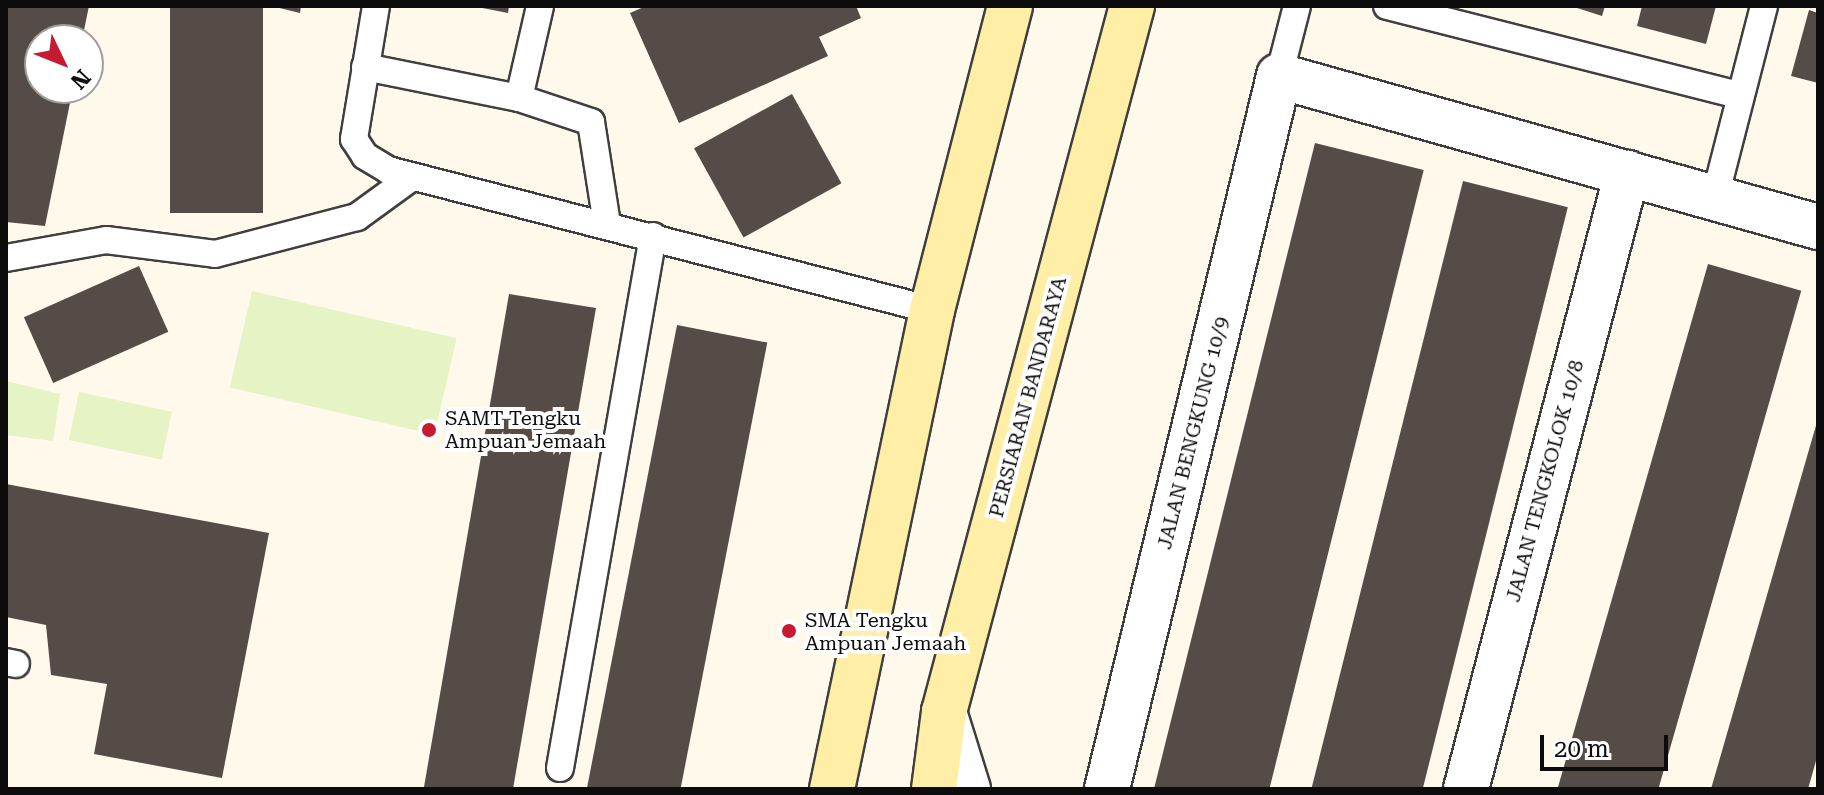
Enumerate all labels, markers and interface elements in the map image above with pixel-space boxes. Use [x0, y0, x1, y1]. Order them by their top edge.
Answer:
north arrow [24, 24, 104, 104]
text: N [66, 65, 95, 94]
street label: PERSIARAN BANDARAYA [984, 274, 1072, 520]
street label: JALAN BENGKUNG 10/9 [1152, 314, 1234, 552]
street label: JALAN TENGKOLOK 10/8 [1501, 357, 1589, 605]
place label: SAMT Tengku Ampuan Jemaah [445, 406, 606, 453]
marker: SAMT Tengku Ampuan Jemaah [420, 421, 438, 439]
place label: SMA Tengku Ampuan Jemaah [805, 608, 966, 655]
marker: SMA Tengku Ampuan Jemaah [780, 622, 798, 640]
scale bar [1544, 719, 1672, 769]
text: 20 m [1554, 735, 1609, 763]

